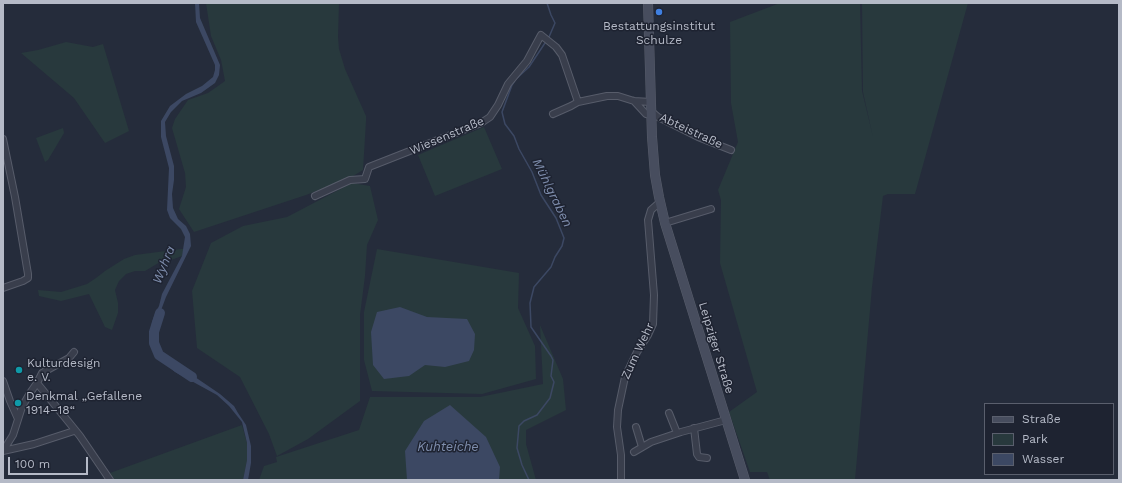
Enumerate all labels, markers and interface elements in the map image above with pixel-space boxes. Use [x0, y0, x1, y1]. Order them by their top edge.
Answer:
marker: Bestattungsinstitut Schulze [654, 7, 664, 17]
place label: Bestattungsinstitut Schulze [603, 19, 715, 47]
street label: Abteistraße [657, 110, 725, 152]
street label: Wiesenstraße [408, 114, 486, 158]
water label: Mühlgraben [529, 156, 575, 230]
water label: Wyhra [149, 244, 179, 286]
street label: Leipziger Straße [695, 300, 737, 396]
street label: Zum Wehr [619, 320, 657, 382]
place label: Kulturdesign e. V. [27, 356, 100, 384]
marker: Kulturdesign e. V. [14, 365, 24, 375]
place label: Denkmal „Gefallene 1914–18“ [26, 389, 142, 417]
marker: Denkmal „Gefallene 1914–18“ [13, 398, 23, 408]
legend [984, 403, 1114, 475]
text: Straße [1022, 412, 1061, 426]
text: Park [1022, 432, 1048, 446]
water label: Kuhteiche [417, 439, 479, 455]
scale bar [10, 449, 90, 475]
text: Wasser [1022, 452, 1064, 466]
text: 100 m [15, 457, 50, 471]

